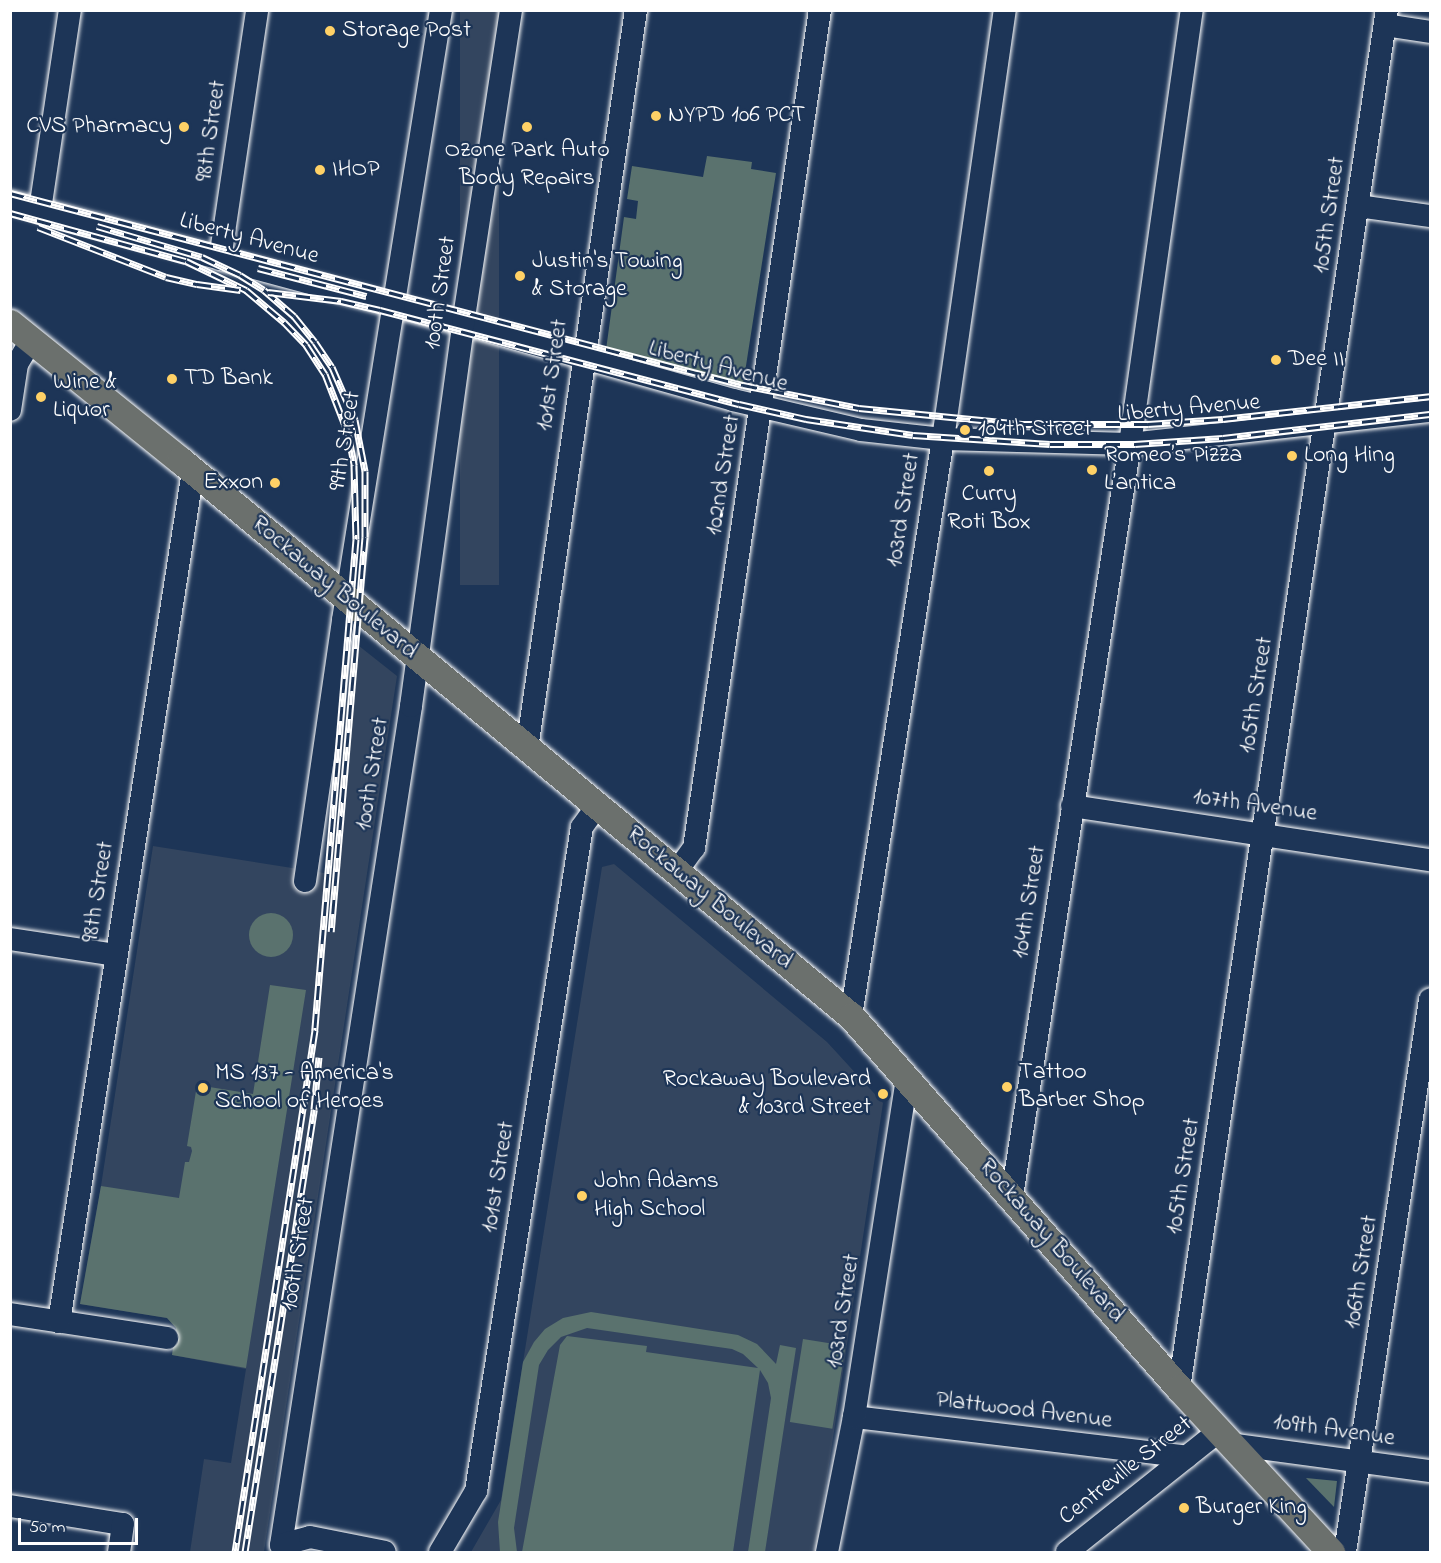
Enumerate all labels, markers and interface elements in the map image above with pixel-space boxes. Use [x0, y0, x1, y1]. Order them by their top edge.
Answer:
place label: Storage Post [342, 17, 471, 45]
marker: Storage Post [323, 24, 337, 38]
street label: 98th Street [191, 78, 233, 184]
place label: NYPD 106 PCT [668, 102, 805, 130]
marker: NYPD 106 PCT [649, 109, 663, 123]
place label: CVS Pharmacy [26, 113, 172, 141]
marker: CVS Pharmacy [177, 120, 191, 134]
marker: Ozone Park Auto Body Repairs [520, 120, 534, 134]
place label: Ozone Park Auto Body Repairs [444, 137, 610, 193]
street label: 105th Street [1308, 155, 1352, 275]
place label: IHOP [332, 156, 380, 184]
marker: IHOP [313, 163, 327, 177]
street label: Liberty Avenue [176, 207, 322, 271]
street label: 100th Street [419, 234, 463, 352]
place label: Justin's Towing & Storage [532, 248, 682, 304]
marker: Justin's Towing & Storage [513, 269, 527, 283]
street label: 101st Street [531, 317, 575, 433]
street label: Liberty Avenue [645, 335, 791, 399]
place label: Dee II [1288, 346, 1344, 374]
marker: Dee II [1269, 353, 1283, 367]
place label: TD Bank [184, 365, 273, 393]
place label: Wine & Liquor [53, 369, 117, 425]
marker: TD Bank [165, 372, 179, 386]
street label: Liberty Avenue [1116, 388, 1262, 430]
street label: 99th Street [324, 389, 368, 493]
marker: Wine & Liquor [34, 390, 48, 404]
street label: 102nd Street [700, 413, 748, 537]
place label: 104th Street [978, 416, 1092, 444]
marker: 104th Street [956, 421, 974, 439]
place label: Romeo’s Pizza L’antica [1104, 442, 1242, 498]
place label: Long Hing [1304, 442, 1395, 470]
marker: Long Hing [1285, 449, 1299, 463]
street label: 103rd Street [881, 451, 927, 569]
marker: Romeo’s Pizza L’antica [1085, 463, 1099, 477]
marker: Curry Roti Box [982, 464, 996, 478]
place label: Exxon [203, 469, 263, 497]
marker: Exxon [268, 476, 282, 490]
place label: Curry Roti Box [947, 481, 1031, 537]
street label: Rockaway Boulevard [245, 510, 423, 666]
street label: 105th Street [1234, 635, 1280, 755]
street label: 100th Street [350, 715, 396, 833]
street label: 107th Avenue [1191, 783, 1319, 829]
street label: Rockaway Boulevard [620, 820, 798, 976]
street label: 98th Street [77, 839, 121, 945]
street label: 104th Street [1007, 844, 1053, 960]
place label: Tattoo Barber Shop [1019, 1059, 1145, 1115]
place label: MS 137 - America's School of Heroes [215, 1060, 394, 1116]
place label: Rockaway Boulevard & 103rd Street [663, 1066, 871, 1122]
marker: Tattoo Barber Shop [1000, 1080, 1014, 1094]
marker: MS 137 - America's School of Heroes [196, 1081, 210, 1095]
marker: Rockaway Boulevard & 103rd Street [876, 1087, 890, 1101]
street label: 105th Street [1161, 1116, 1207, 1236]
street label: 101st Street [476, 1119, 522, 1235]
street label: Rockaway Boulevard [972, 1153, 1130, 1329]
place label: John Adams High School [594, 1168, 719, 1224]
marker: John Adams High School [575, 1189, 589, 1203]
street label: 100th Street [276, 1195, 322, 1313]
street label: 106th Street [1339, 1213, 1385, 1331]
street label: 103rd Street [821, 1252, 867, 1370]
street label: Plattwood Avenue [934, 1386, 1114, 1436]
street label: 109th Avenue [1271, 1408, 1397, 1454]
street label: Centreville Street [1054, 1410, 1198, 1532]
place label: Burger King [1196, 1494, 1307, 1522]
marker: Burger King [1177, 1501, 1191, 1515]
scale bar [21, 1506, 141, 1544]
text: 50 m [29, 1515, 66, 1541]

